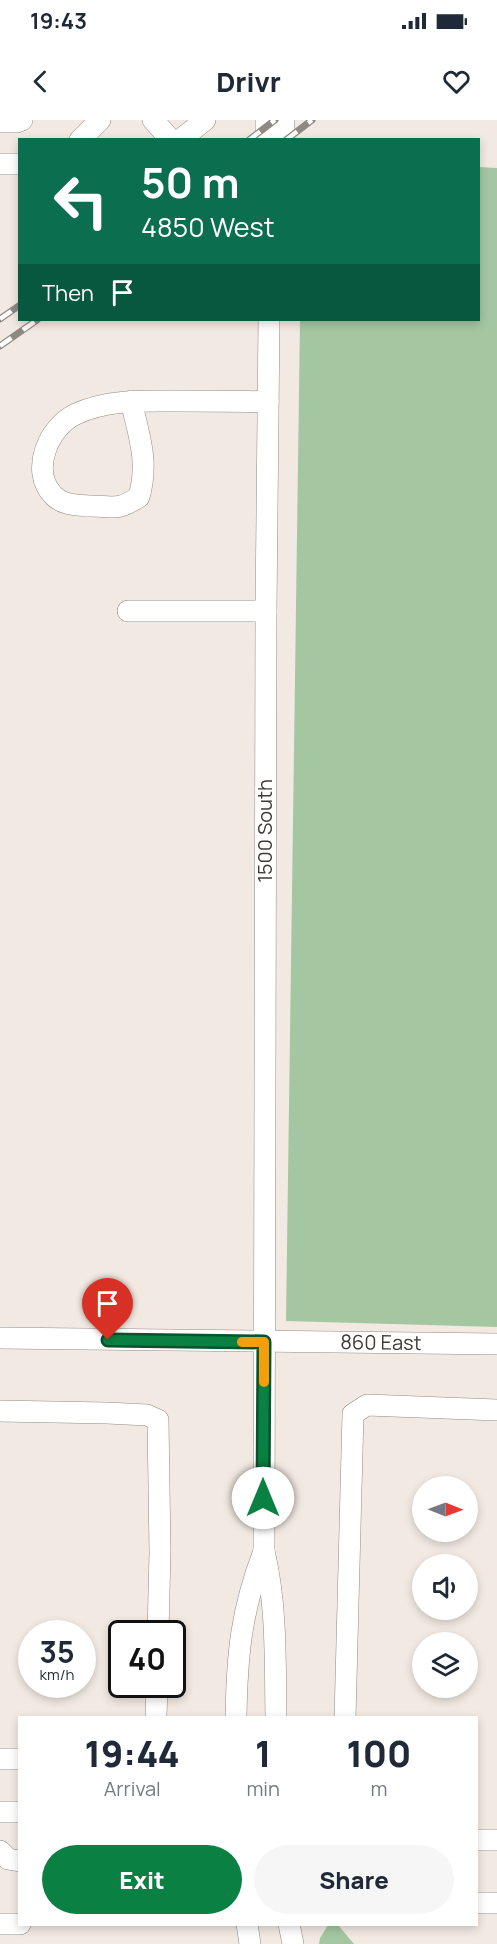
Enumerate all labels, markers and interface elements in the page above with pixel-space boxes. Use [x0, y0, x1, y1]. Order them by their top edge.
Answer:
text: 19:43 [30, 6, 87, 36]
text: Drivr [216, 63, 281, 100]
icon: back [24, 65, 57, 98]
icon: heart [440, 65, 473, 98]
text: 50 m [141, 153, 239, 211]
icon: left [42, 162, 120, 240]
text: 4850 West [141, 208, 274, 245]
icon: arrive [106, 276, 139, 309]
text: Then [42, 278, 94, 308]
street label: 1500 South [251, 779, 278, 883]
pin [82, 1278, 133, 1340]
icon: arrive [91, 1287, 124, 1320]
street label: 860 East [340, 1328, 422, 1356]
position arrow [231, 1466, 295, 1530]
north arrow [412, 1476, 478, 1542]
map controls [412, 1476, 478, 1698]
button: sound [412, 1554, 478, 1620]
speed limit sign: 40 [108, 1620, 186, 1698]
text: 35 [39, 1631, 75, 1672]
button: layers [412, 1632, 478, 1698]
text: km/h [40, 1664, 74, 1685]
text: 19:44 [85, 1729, 180, 1778]
text: 1 [255, 1729, 271, 1778]
text: 100 [347, 1729, 411, 1778]
text: Arrival [104, 1775, 161, 1802]
text: min [246, 1775, 280, 1802]
text: m [370, 1775, 387, 1802]
button: Exit [42, 1845, 242, 1914]
button: Share [254, 1845, 454, 1914]

